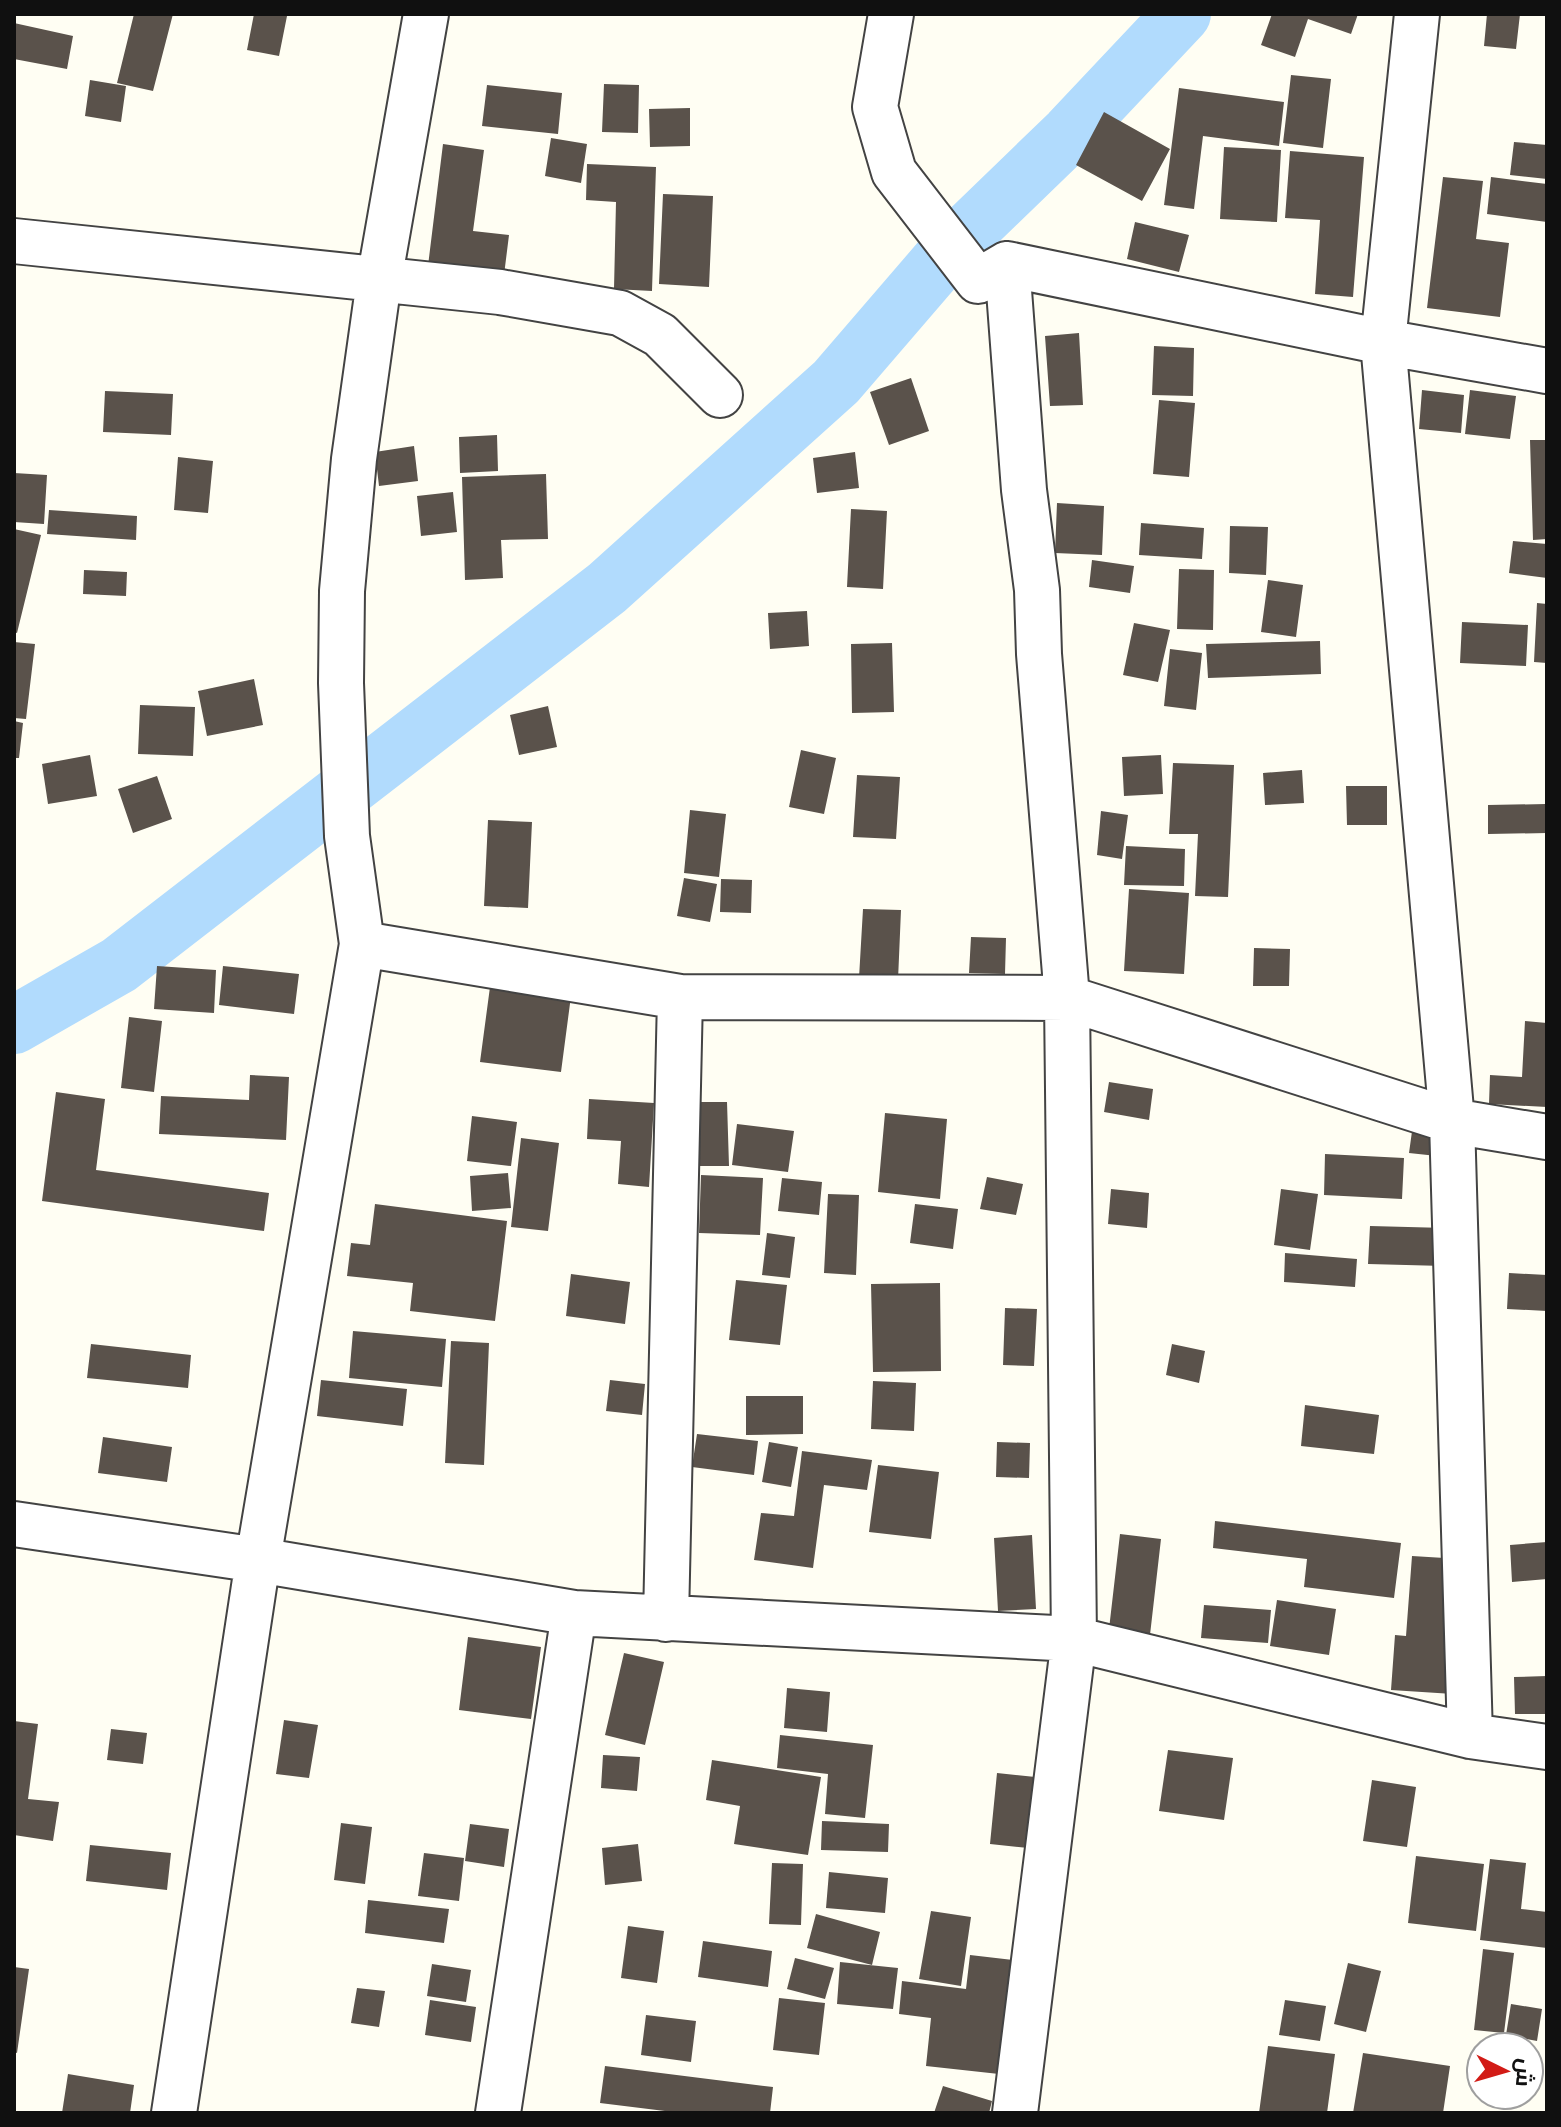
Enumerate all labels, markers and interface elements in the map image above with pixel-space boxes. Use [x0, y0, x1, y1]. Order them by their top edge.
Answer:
north arrow [1465, 2031, 1545, 2111]
text: ش [1510, 2057, 1539, 2088]

